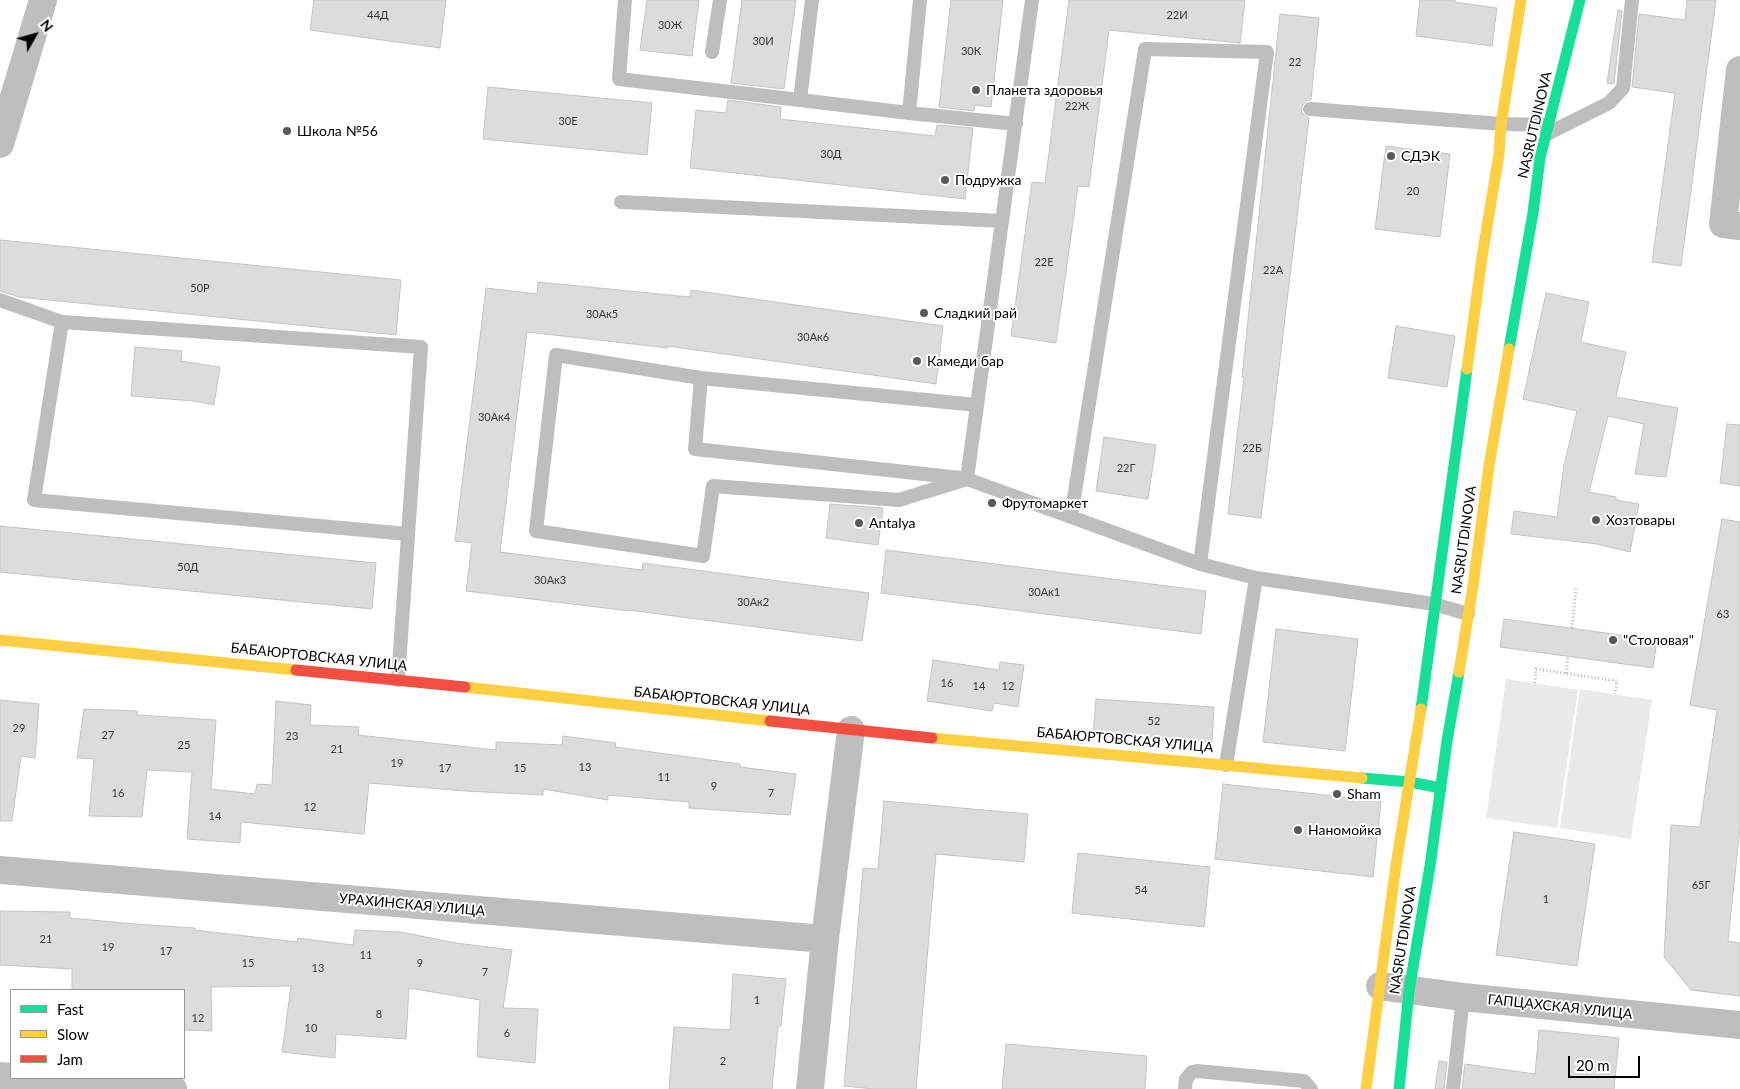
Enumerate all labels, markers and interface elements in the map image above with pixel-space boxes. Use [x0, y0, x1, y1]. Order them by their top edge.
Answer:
house number: 44Д [367, 8, 389, 22]
house number: 22И [1166, 8, 1188, 22]
north arrow [10, 10, 60, 60]
text: N [37, 16, 57, 35]
house number: 30Ж [658, 18, 682, 32]
house number: 30И [752, 34, 774, 48]
house number: 30К [961, 44, 981, 58]
house number: 22 [1289, 55, 1301, 69]
street label: NASRUTDINOVA [1515, 70, 1555, 180]
place label: Планета здоровья [986, 82, 1103, 98]
marker: Планета здоровья [970, 84, 982, 96]
house number: 22Ж [1065, 99, 1089, 113]
house number: 30Е [558, 114, 578, 128]
place label: Школа №56 [297, 123, 378, 139]
marker: Школа №56 [281, 125, 293, 137]
house number: 30Д [820, 147, 842, 161]
place label: СДЭК [1401, 148, 1440, 164]
marker: СДЭК [1385, 150, 1397, 162]
place label: Подружка [955, 172, 1022, 188]
marker: Подружка [939, 174, 951, 186]
house number: 20 [1407, 184, 1419, 198]
house number: 22Е [1034, 255, 1054, 269]
house number: 22А [1263, 263, 1283, 277]
house number: 50Р [190, 281, 210, 295]
place label: Сладкий рай [934, 305, 1017, 321]
house number: 30Ак5 [586, 307, 618, 321]
marker: Сладкий рай [918, 307, 930, 319]
house number: 30Ак6 [797, 330, 829, 344]
place label: Камеди бар [927, 353, 1004, 369]
marker: Камеди бар [911, 355, 923, 367]
house number: 30Ак4 [478, 410, 510, 424]
house number: 22Б [1242, 441, 1262, 455]
house number: 22Г [1117, 461, 1135, 475]
street label: NASRUTDINOVA [1448, 485, 1480, 595]
place label: Фрутомаркет [1002, 495, 1088, 511]
marker: Фрутомаркет [986, 497, 998, 509]
place label: Хозтовары [1606, 512, 1675, 528]
marker: Хозтовары [1590, 514, 1602, 526]
place label: Antalya [869, 515, 915, 531]
marker: Antalya [853, 517, 865, 529]
house number: 50Д [177, 560, 199, 574]
house number: 30Ак3 [534, 573, 566, 587]
house number: 30Ак1 [1028, 585, 1060, 599]
house number: 30Ак2 [737, 595, 769, 609]
house number: 63 [1717, 607, 1729, 621]
place label: "Столовая" [1623, 632, 1694, 648]
marker: "Столовая" [1607, 634, 1619, 646]
street label: БАБАЮРТОВСКАЯ УЛИЦА [230, 639, 408, 675]
house number: 16 [941, 676, 953, 690]
house number: 14 [973, 679, 985, 693]
house number: 12 [1002, 679, 1014, 693]
street label: БАБАЮРТОВСКАЯ УЛИЦА [633, 683, 811, 719]
house number: 52 [1148, 714, 1160, 728]
house number: 29 [13, 721, 25, 735]
street label: БАБАЮРТОВСКАЯ УЛИЦА [1036, 724, 1214, 756]
house number: 27 [102, 728, 114, 742]
house number: 23 [286, 729, 298, 743]
house number: 25 [178, 738, 190, 752]
house number: 21 [331, 742, 343, 756]
house number: 19 [391, 756, 403, 770]
house number: 13 [579, 760, 591, 774]
house number: 17 [439, 761, 451, 775]
house number: 15 [514, 761, 526, 775]
house number: 11 [658, 770, 670, 784]
house number: 9 [711, 779, 717, 793]
house number: 16 [112, 786, 124, 800]
house number: 7 [768, 786, 774, 800]
place label: Sham [1347, 786, 1381, 802]
marker: Sham [1331, 788, 1343, 800]
house number: 12 [304, 800, 316, 814]
house number: 14 [209, 809, 221, 823]
place label: Наномойка [1308, 822, 1381, 838]
marker: Наномойка [1292, 824, 1304, 836]
house number: 65Г [1692, 878, 1710, 892]
house number: 54 [1135, 883, 1147, 897]
street label: NASRUTDINOVA [1386, 885, 1420, 995]
street label: УРАХИНСКАЯ УЛИЦА [338, 890, 486, 920]
house number: 1 [1543, 892, 1549, 906]
house number: 21 [40, 932, 52, 946]
house number: 19 [102, 940, 114, 954]
house number: 17 [160, 944, 172, 958]
house number: 11 [360, 948, 372, 962]
house number: 15 [242, 956, 254, 970]
house number: 9 [417, 956, 423, 970]
house number: 13 [312, 961, 324, 975]
house number: 7 [482, 965, 488, 979]
legend [10, 989, 185, 1079]
street label: ГАПЦАХСКАЯ УЛИЦА [1487, 991, 1633, 1023]
house number: 1 [754, 993, 760, 1007]
text: Fast [57, 1000, 84, 1018]
house number: 8 [376, 1007, 382, 1021]
house number: 12 [192, 1011, 204, 1025]
house number: 10 [305, 1021, 317, 1035]
text: Slow [57, 1025, 89, 1043]
house number: 6 [504, 1026, 510, 1040]
scale bar [1570, 1046, 1642, 1078]
text: Jam [57, 1050, 83, 1068]
house number: 2 [720, 1054, 726, 1068]
text: 20 m [1576, 1056, 1610, 1074]

